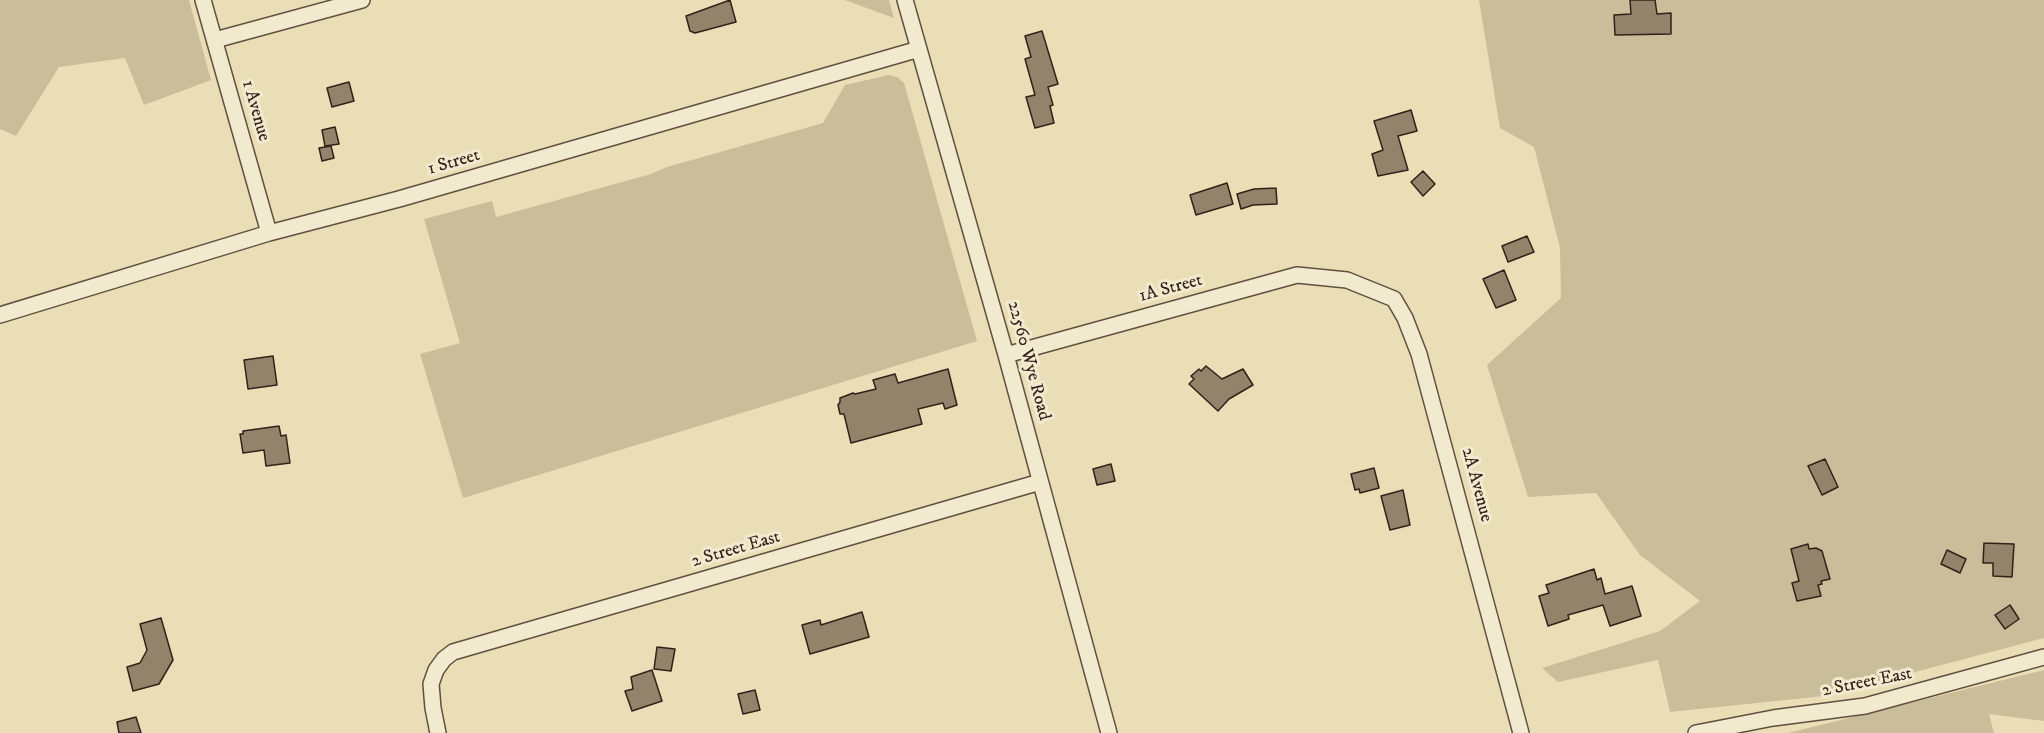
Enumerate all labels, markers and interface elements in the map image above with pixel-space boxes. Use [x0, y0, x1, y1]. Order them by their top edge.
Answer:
street label: 1 Avenue [236, 78, 274, 144]
street label: 1 Street [426, 145, 482, 181]
street label: 1A Street [1137, 270, 1205, 308]
street label: 22560 Wye Road [1002, 299, 1054, 423]
street label: 2A Avenue [1456, 445, 1496, 525]
street label: 2 Street East [689, 527, 783, 573]
street label: 2 Street East [1820, 664, 1914, 702]

